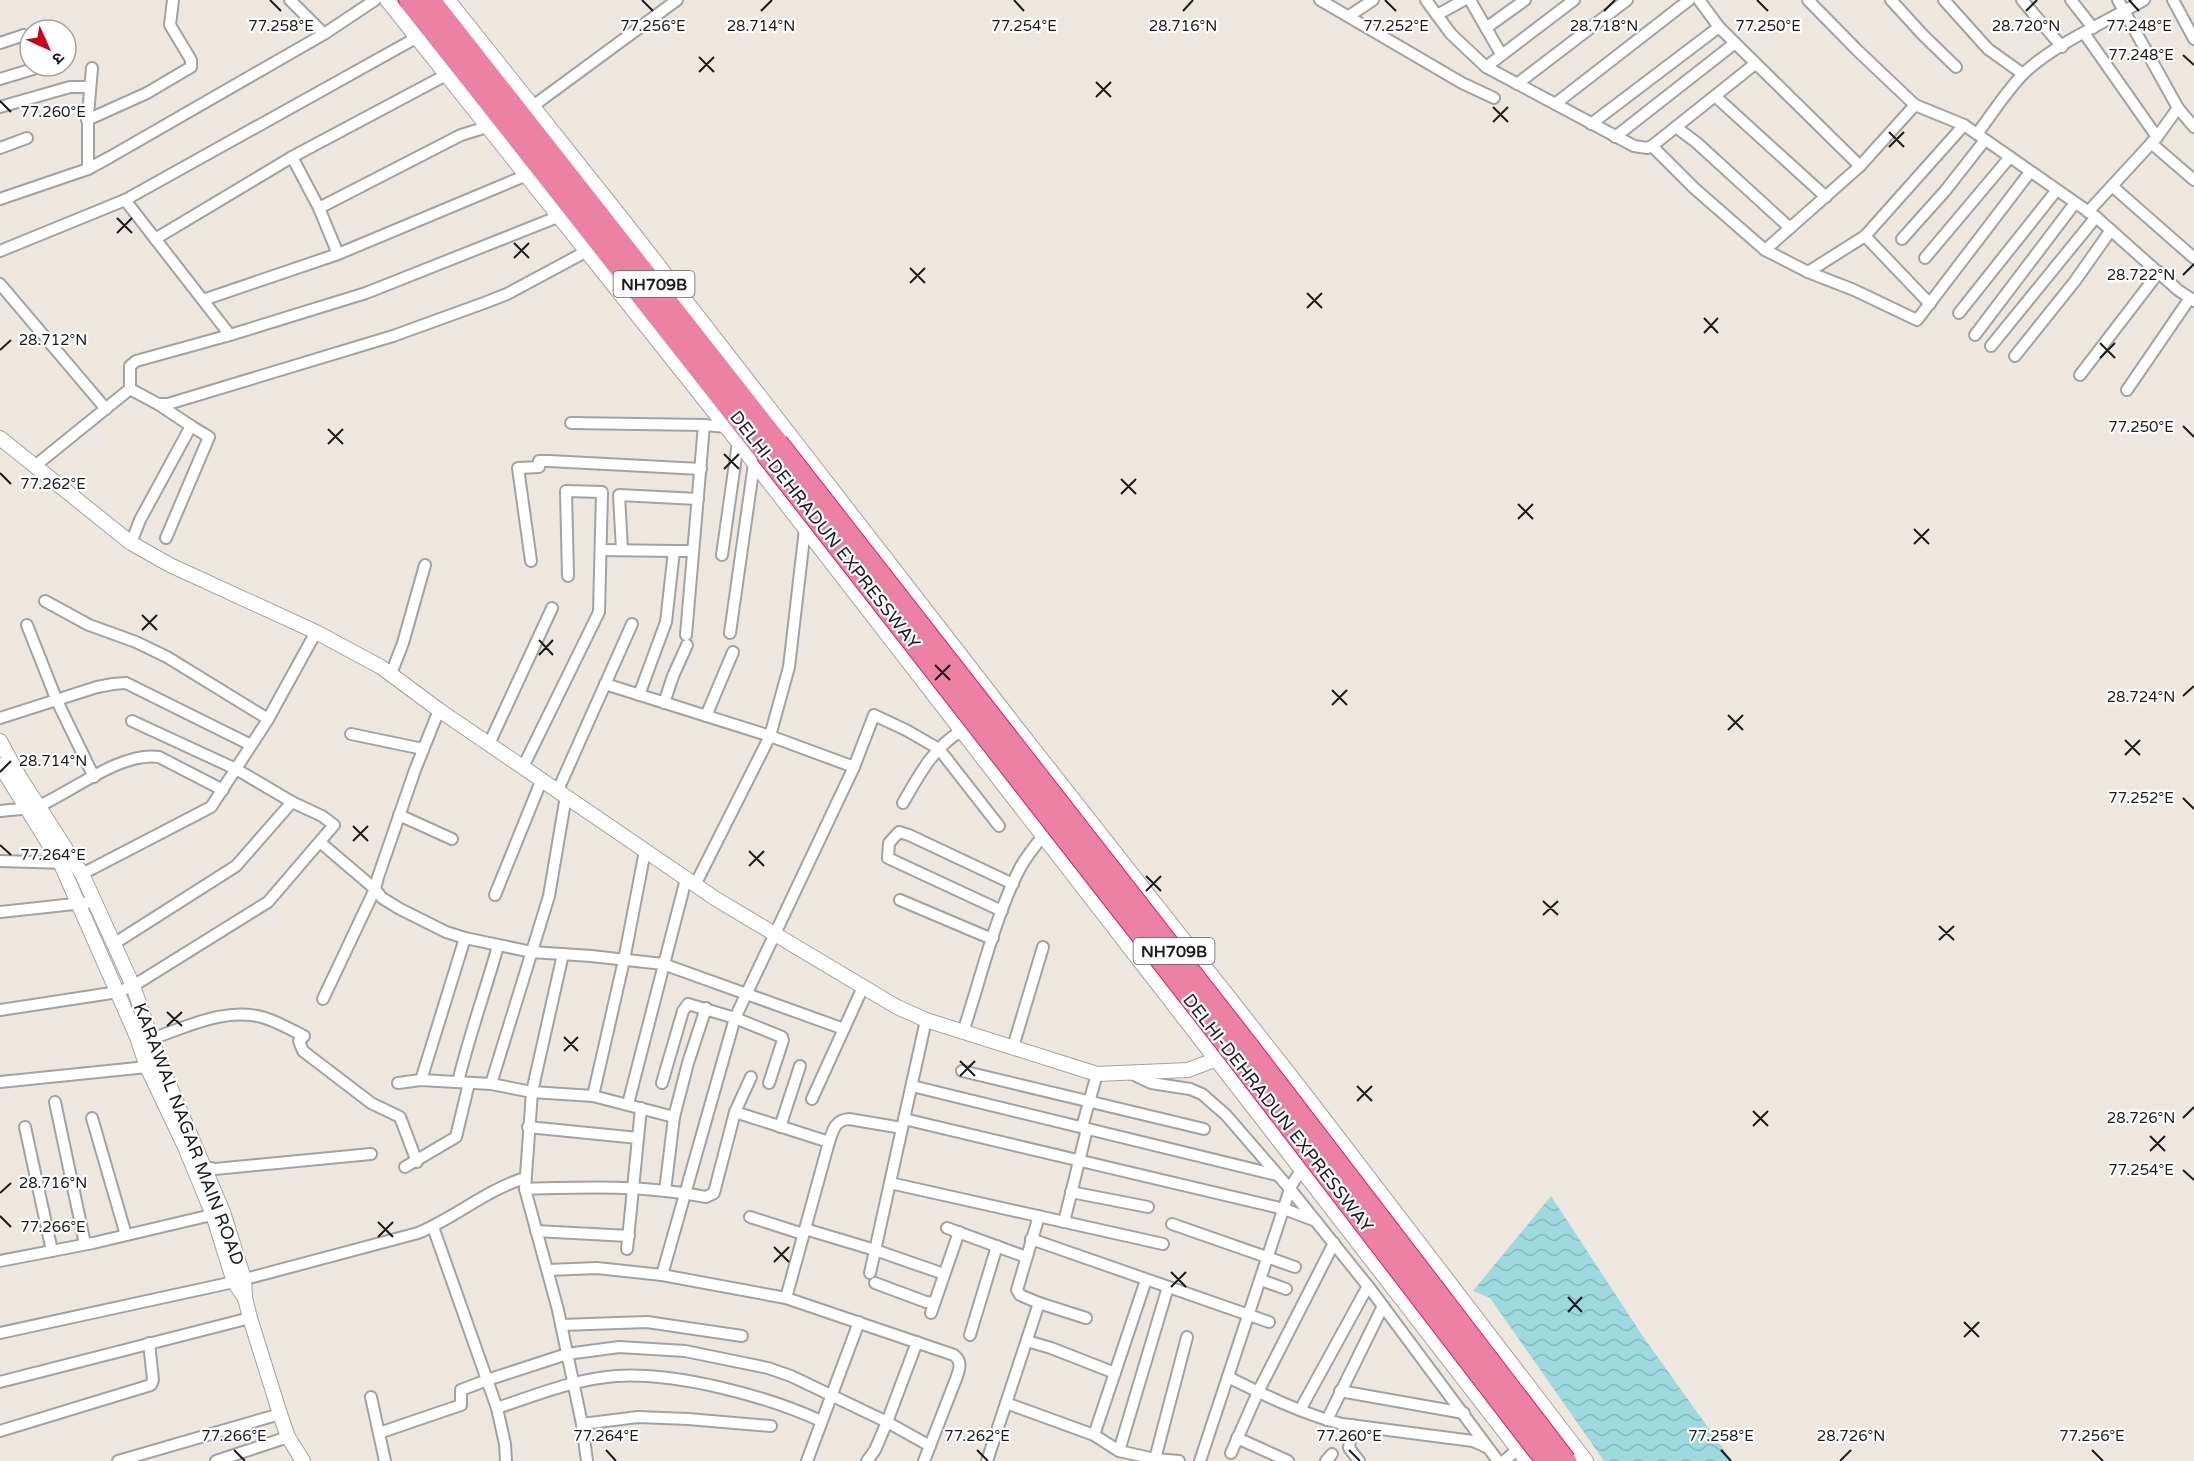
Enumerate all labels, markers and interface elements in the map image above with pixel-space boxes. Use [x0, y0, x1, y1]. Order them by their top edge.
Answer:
text: 77.258°E [248, 17, 314, 35]
text: 77.256°E [620, 17, 686, 35]
text: 28.714°N [727, 17, 795, 35]
text: 77.254°E [991, 17, 1057, 35]
text: 28.716°N [1149, 17, 1217, 35]
text: 77.252°E [1363, 17, 1429, 35]
text: 28.718°N [1570, 17, 1638, 35]
text: 77.250°E [1735, 17, 1801, 35]
text: 28.720°N [1992, 17, 2060, 35]
text: 77.248°E [2106, 17, 2172, 35]
north arrow [18, 18, 78, 78]
text: 77.248°E [2108, 46, 2174, 64]
text: उ [47, 48, 68, 69]
text: 77.260°E [20, 103, 86, 121]
text: 28.722°N [2107, 266, 2175, 284]
road number: NH709B [614, 271, 694, 297]
text: 28.712°N [19, 331, 87, 349]
street label: DELHI-DEHRADUN EXPRESSWAY [725, 406, 925, 654]
text: 77.250°E [2108, 418, 2174, 436]
text: 77.262°E [20, 475, 86, 493]
text: 28.724°N [2107, 688, 2175, 706]
text: 28.714°N [19, 752, 87, 770]
text: 77.252°E [2108, 789, 2174, 807]
text: 77.264°E [20, 846, 86, 864]
road number: NH709B [1134, 938, 1214, 964]
street label: DELHI-DEHRADUN EXPRESSWAY [1178, 989, 1378, 1237]
street label: KARAWAL NAGAR MAIN ROAD [129, 1000, 249, 1268]
text: 28.726°N [2107, 1109, 2175, 1127]
text: 77.254°E [2108, 1161, 2174, 1179]
text: 28.716°N [19, 1174, 87, 1192]
text: 77.266°E [20, 1218, 86, 1236]
text: 77.266°E [201, 1427, 267, 1445]
text: 77.264°E [573, 1427, 639, 1445]
text: 77.262°E [944, 1427, 1010, 1445]
text: 77.260°E [1316, 1427, 1382, 1445]
text: 77.258°E [1688, 1427, 1754, 1445]
text: 28.726°N [1817, 1427, 1885, 1445]
text: 77.256°E [2059, 1427, 2125, 1445]

